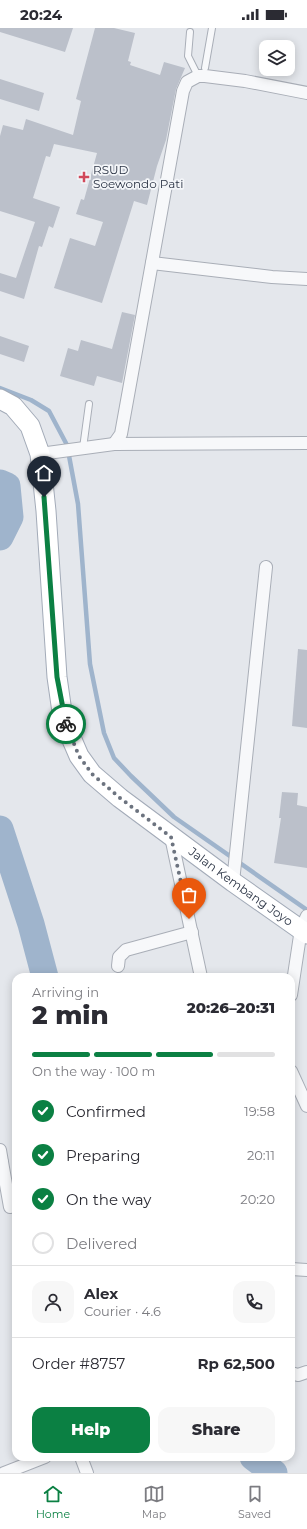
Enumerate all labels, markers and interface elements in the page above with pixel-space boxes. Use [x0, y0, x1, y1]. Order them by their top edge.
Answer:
text: 20:24 [20, 5, 62, 24]
map controls [259, 40, 295, 76]
button: layers [259, 40, 295, 76]
place label: RSUD Soewondo Pati [93, 162, 183, 191]
marker: RSUD Soewondo Pati [78, 171, 90, 183]
pin [27, 456, 61, 497]
icon: home [33, 462, 55, 484]
courier [46, 704, 86, 744]
icon: bike [55, 713, 77, 735]
street label: Jalan Kembang Joyo [185, 843, 296, 929]
pin [172, 878, 206, 919]
icon: bag [178, 884, 200, 906]
text: Arriving in [32, 984, 99, 1000]
text: 20:26–20:31 [187, 998, 275, 1017]
text: 2 min [32, 999, 109, 1031]
text: On the way · 100 m [32, 1063, 155, 1079]
icon: check [32, 1100, 54, 1122]
text: Confirmed [66, 1102, 146, 1121]
text: 19:58 [244, 1103, 275, 1119]
icon: check [32, 1144, 54, 1166]
text: Preparing [66, 1146, 141, 1165]
text: 20:11 [247, 1147, 275, 1163]
icon: check [32, 1188, 54, 1210]
text: On the way [66, 1190, 151, 1209]
text: 20:20 [240, 1191, 275, 1207]
text: Delivered [66, 1234, 138, 1253]
button: person [32, 1281, 74, 1323]
button: phone [233, 1281, 275, 1323]
text: Alex [84, 1284, 118, 1303]
text: Courier · 4.6 [84, 1303, 161, 1319]
text: Order #8757 [32, 1354, 125, 1373]
text: Rp 62,500 [198, 1354, 275, 1373]
button: Help [32, 1407, 150, 1453]
button: Share [158, 1407, 275, 1453]
tab: Home [36, 1483, 70, 1521]
tab: Map [142, 1483, 166, 1521]
tab: Saved [238, 1483, 271, 1521]

